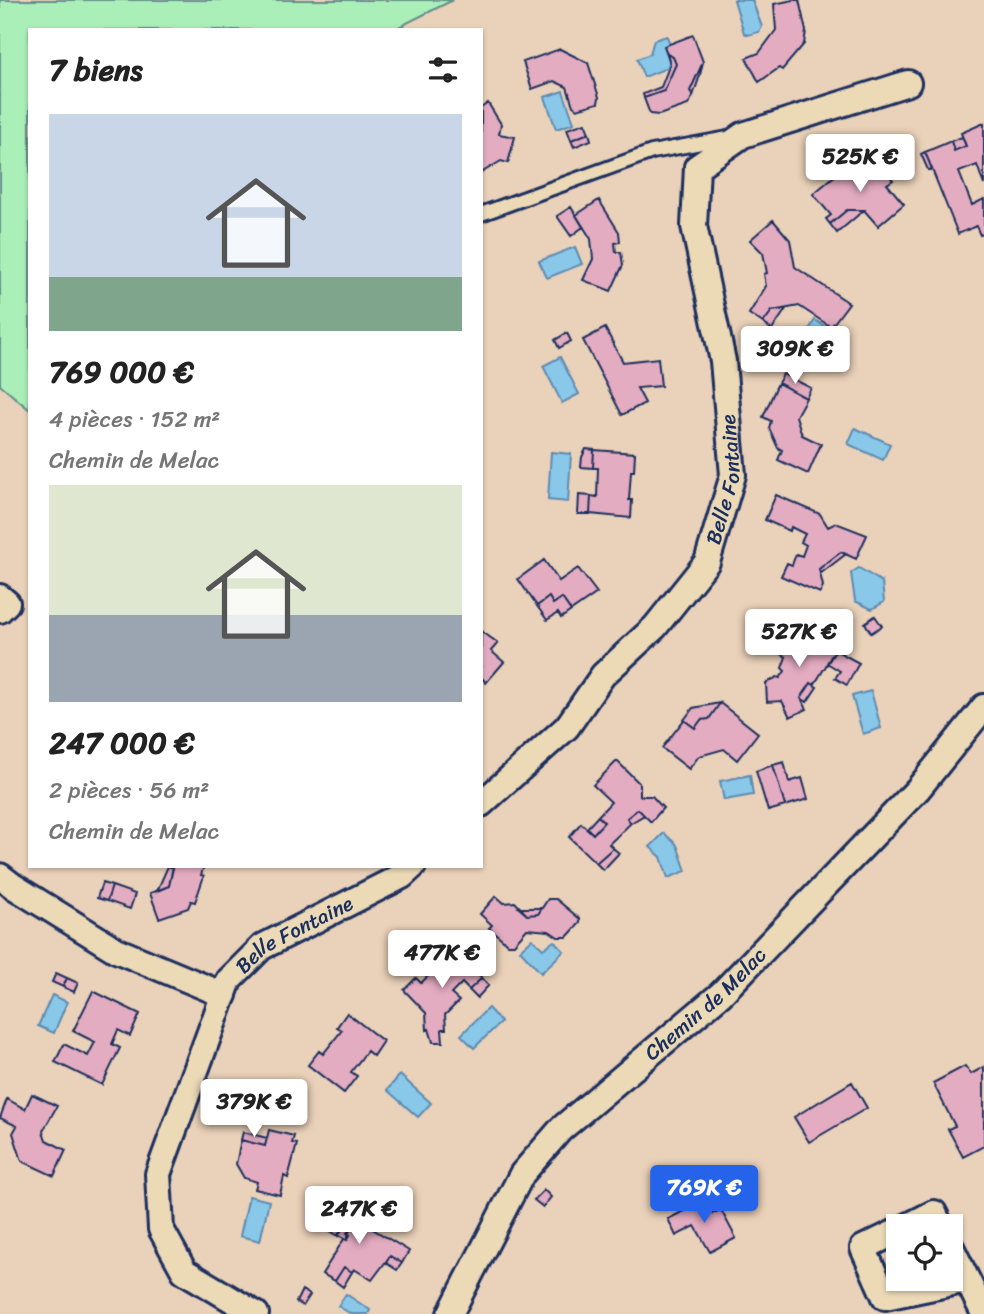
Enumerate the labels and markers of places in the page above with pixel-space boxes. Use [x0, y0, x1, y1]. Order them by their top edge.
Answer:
pin: 525K € [803, 134, 917, 194]
pin: 309K € [738, 326, 852, 386]
pin: 527K € [742, 610, 856, 669]
pin: 477K € [385, 930, 499, 990]
pin: 379K € [197, 1080, 311, 1139]
pin: 769K € [647, 1166, 761, 1225]
pin: 247K € [302, 1186, 416, 1246]

